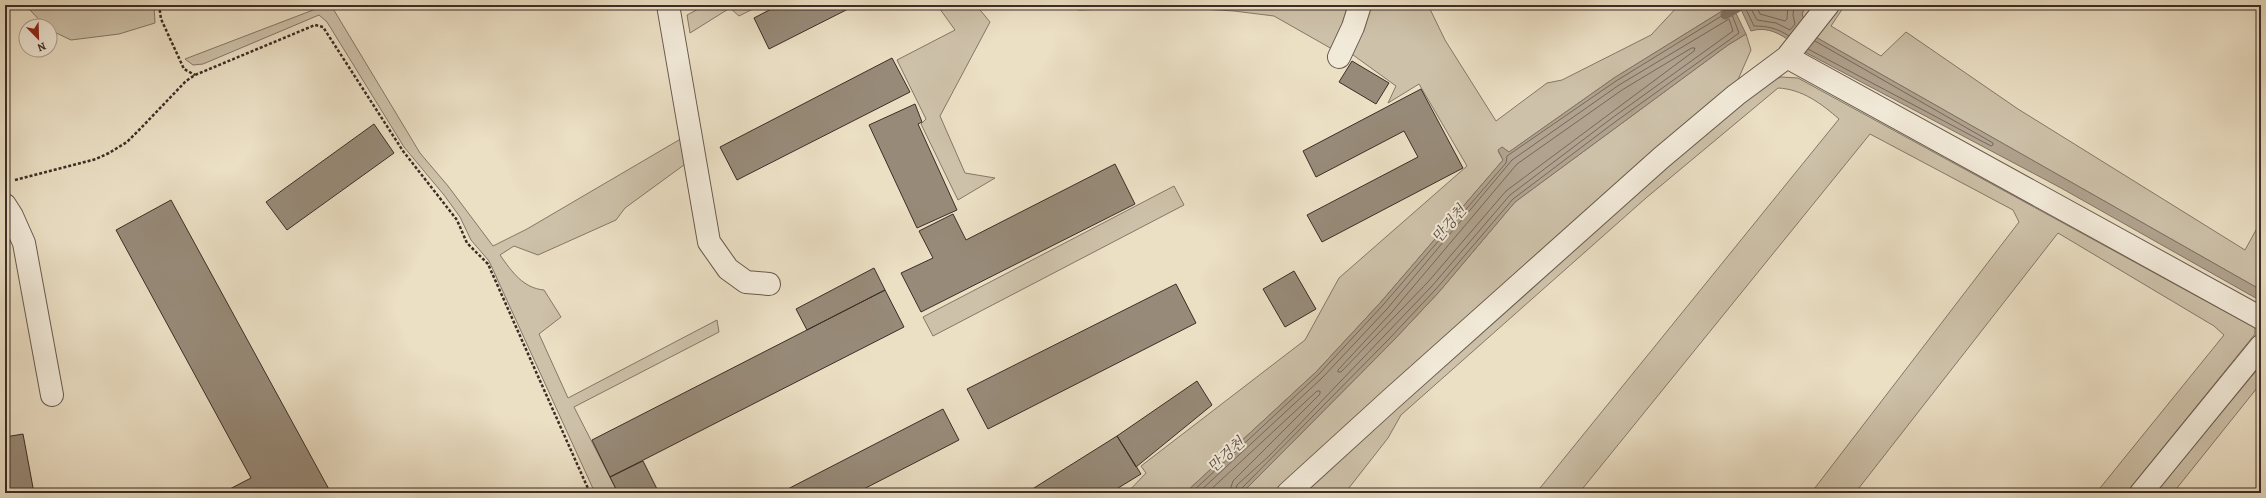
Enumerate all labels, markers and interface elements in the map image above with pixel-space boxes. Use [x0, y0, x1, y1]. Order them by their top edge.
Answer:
north arrow [18, 18, 58, 58]
text: N [35, 38, 48, 55]
water label: 만겅천 [1427, 200, 1472, 247]
water label: 만겅천 [1203, 432, 1250, 477]

